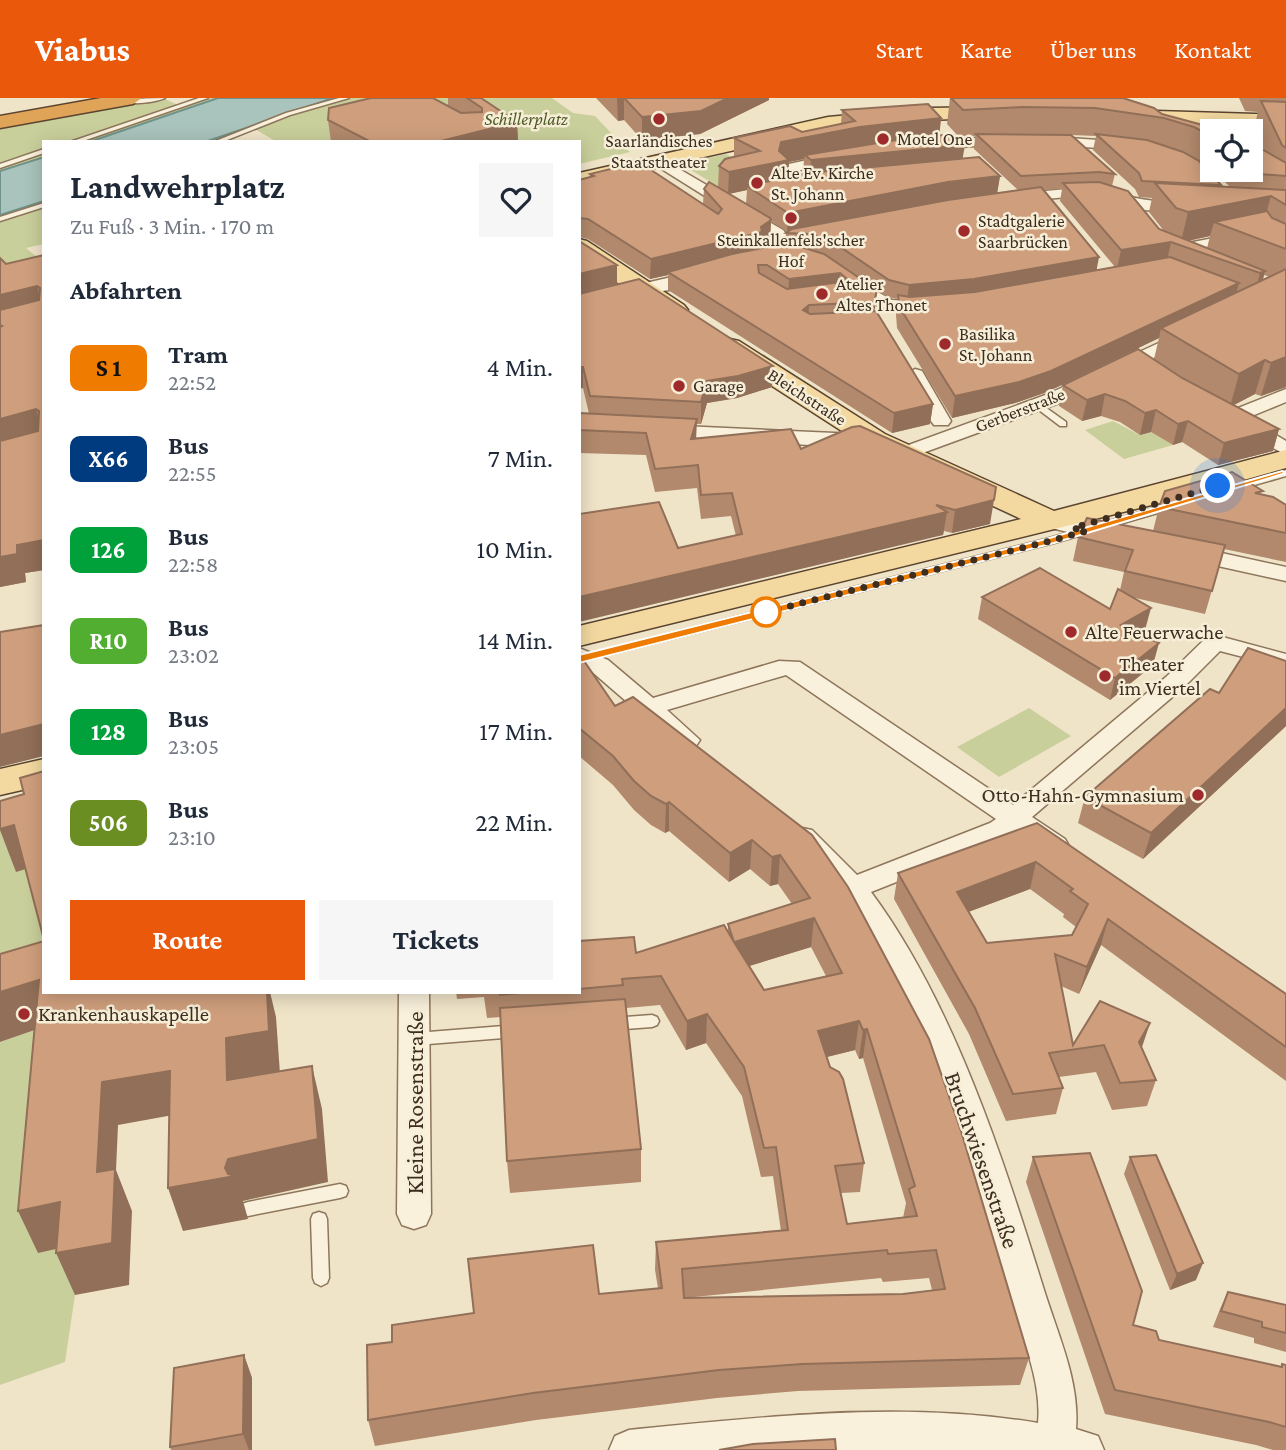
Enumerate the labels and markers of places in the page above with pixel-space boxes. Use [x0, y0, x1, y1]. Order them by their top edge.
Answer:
marker: Saarländisches Staatstheater [651, 111, 667, 127]
place label: Motel One [897, 129, 972, 149]
place label: Saarländisches Staatstheater [605, 131, 713, 172]
marker: Motel One [875, 131, 891, 147]
place label: Alte Ev. Kirche St. Johann [771, 163, 874, 204]
marker: Alte Ev. Kirche St. Johann [749, 175, 765, 191]
marker: Steinkallenfels'scher Hof [783, 210, 799, 226]
place label: Stadtgalerie Saarbrücken [978, 211, 1068, 252]
marker: Stadtgalerie Saarbrücken [956, 223, 972, 239]
place label: Steinkallenfels'scher Hof [717, 230, 866, 271]
place label: Atelier Altes Thonet [836, 274, 928, 315]
marker: Atelier Altes Thonet [814, 286, 830, 302]
place label: Basilika St. Johann [959, 324, 1033, 365]
marker: Basilika St. Johann [937, 336, 953, 352]
place label: Garage [693, 376, 744, 396]
marker: Garage [671, 378, 687, 394]
unlabelled marker [751, 597, 781, 627]
place label: Alte Feuerwache [1085, 620, 1224, 644]
marker: Alte Feuerwache [1063, 624, 1079, 640]
place label: Theater im Viertel [1119, 652, 1201, 700]
marker: Theater im Viertel [1097, 668, 1113, 684]
place label: Otto-Hahn-Gymnasium [982, 783, 1184, 807]
marker: Otto-Hahn-Gymnasium [1190, 787, 1206, 803]
place label: Krankenhauskapelle [38, 1002, 209, 1026]
marker: Krankenhauskapelle [16, 1006, 32, 1022]

